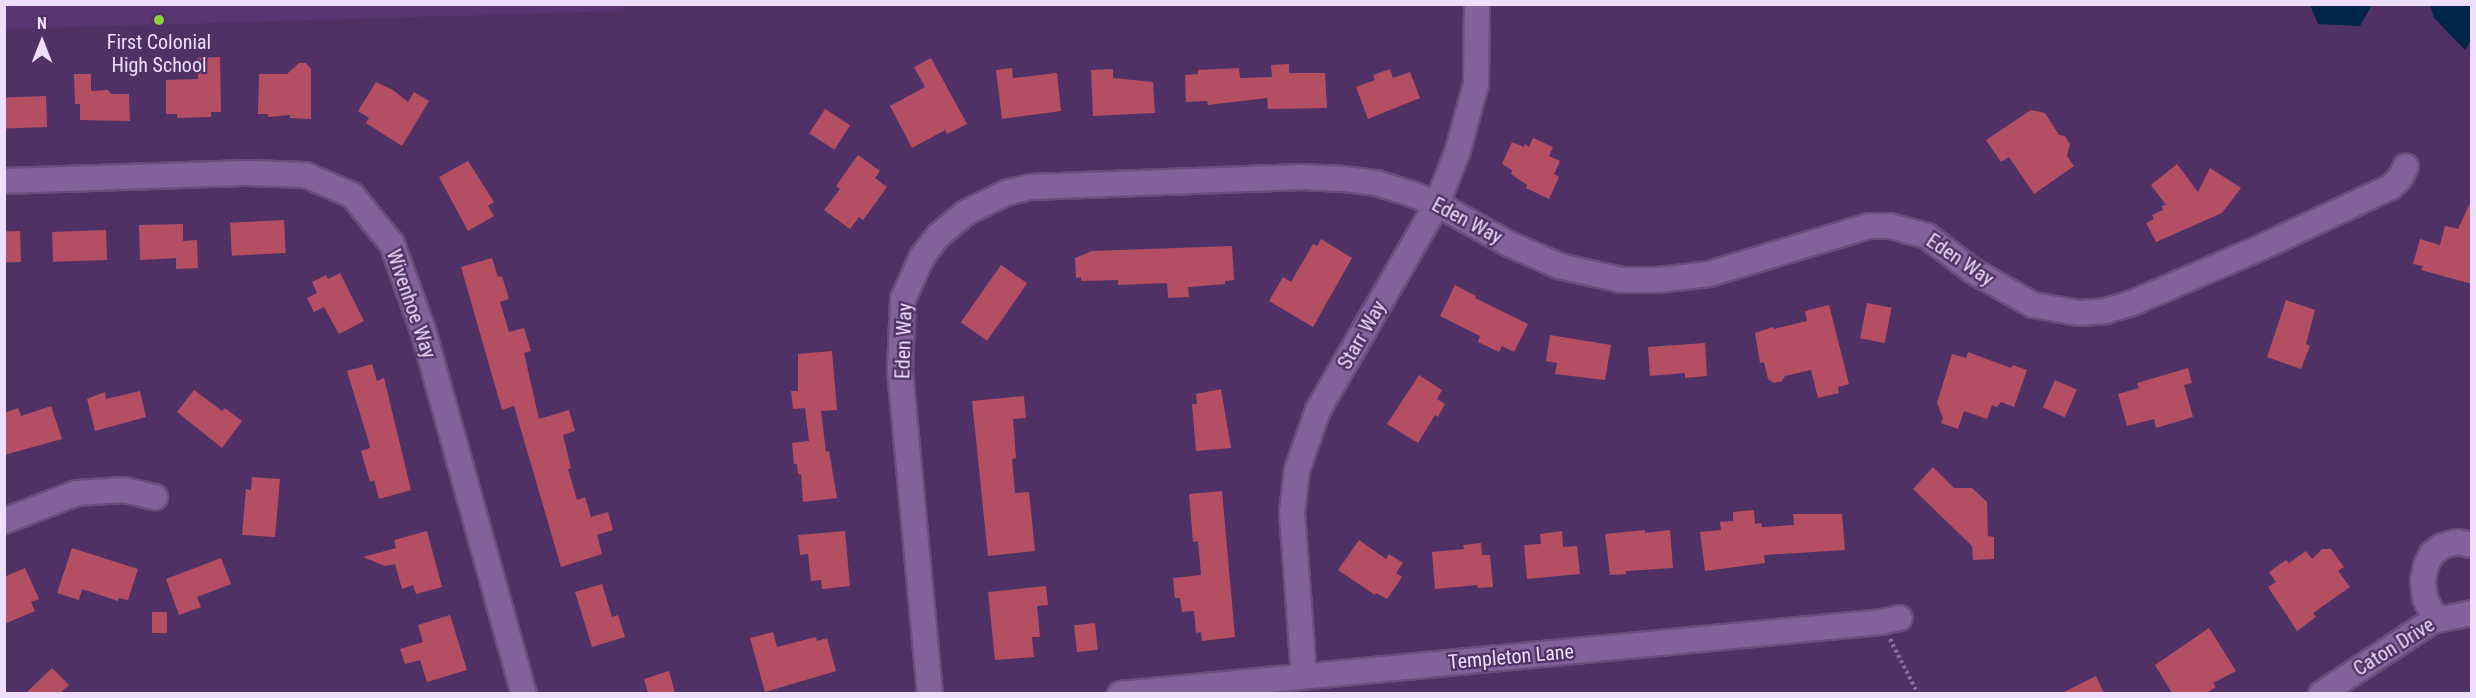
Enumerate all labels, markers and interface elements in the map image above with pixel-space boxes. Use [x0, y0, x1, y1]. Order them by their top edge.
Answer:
north arrow [12, 12, 72, 72]
marker: First Colonial High School [152, 13, 166, 27]
text: N [37, 14, 47, 33]
place label: First Colonial High School [107, 30, 211, 77]
street label: Eden Way [1428, 193, 1506, 249]
street label: Eden Way [1922, 229, 1998, 291]
street label: Wivenhoe Way [381, 246, 441, 362]
street label: Starr Way [1333, 296, 1391, 374]
street label: Eden Way [891, 303, 917, 379]
street label: Caton Drive [2349, 613, 2439, 681]
street label: Templeton Lane [1447, 640, 1575, 674]

